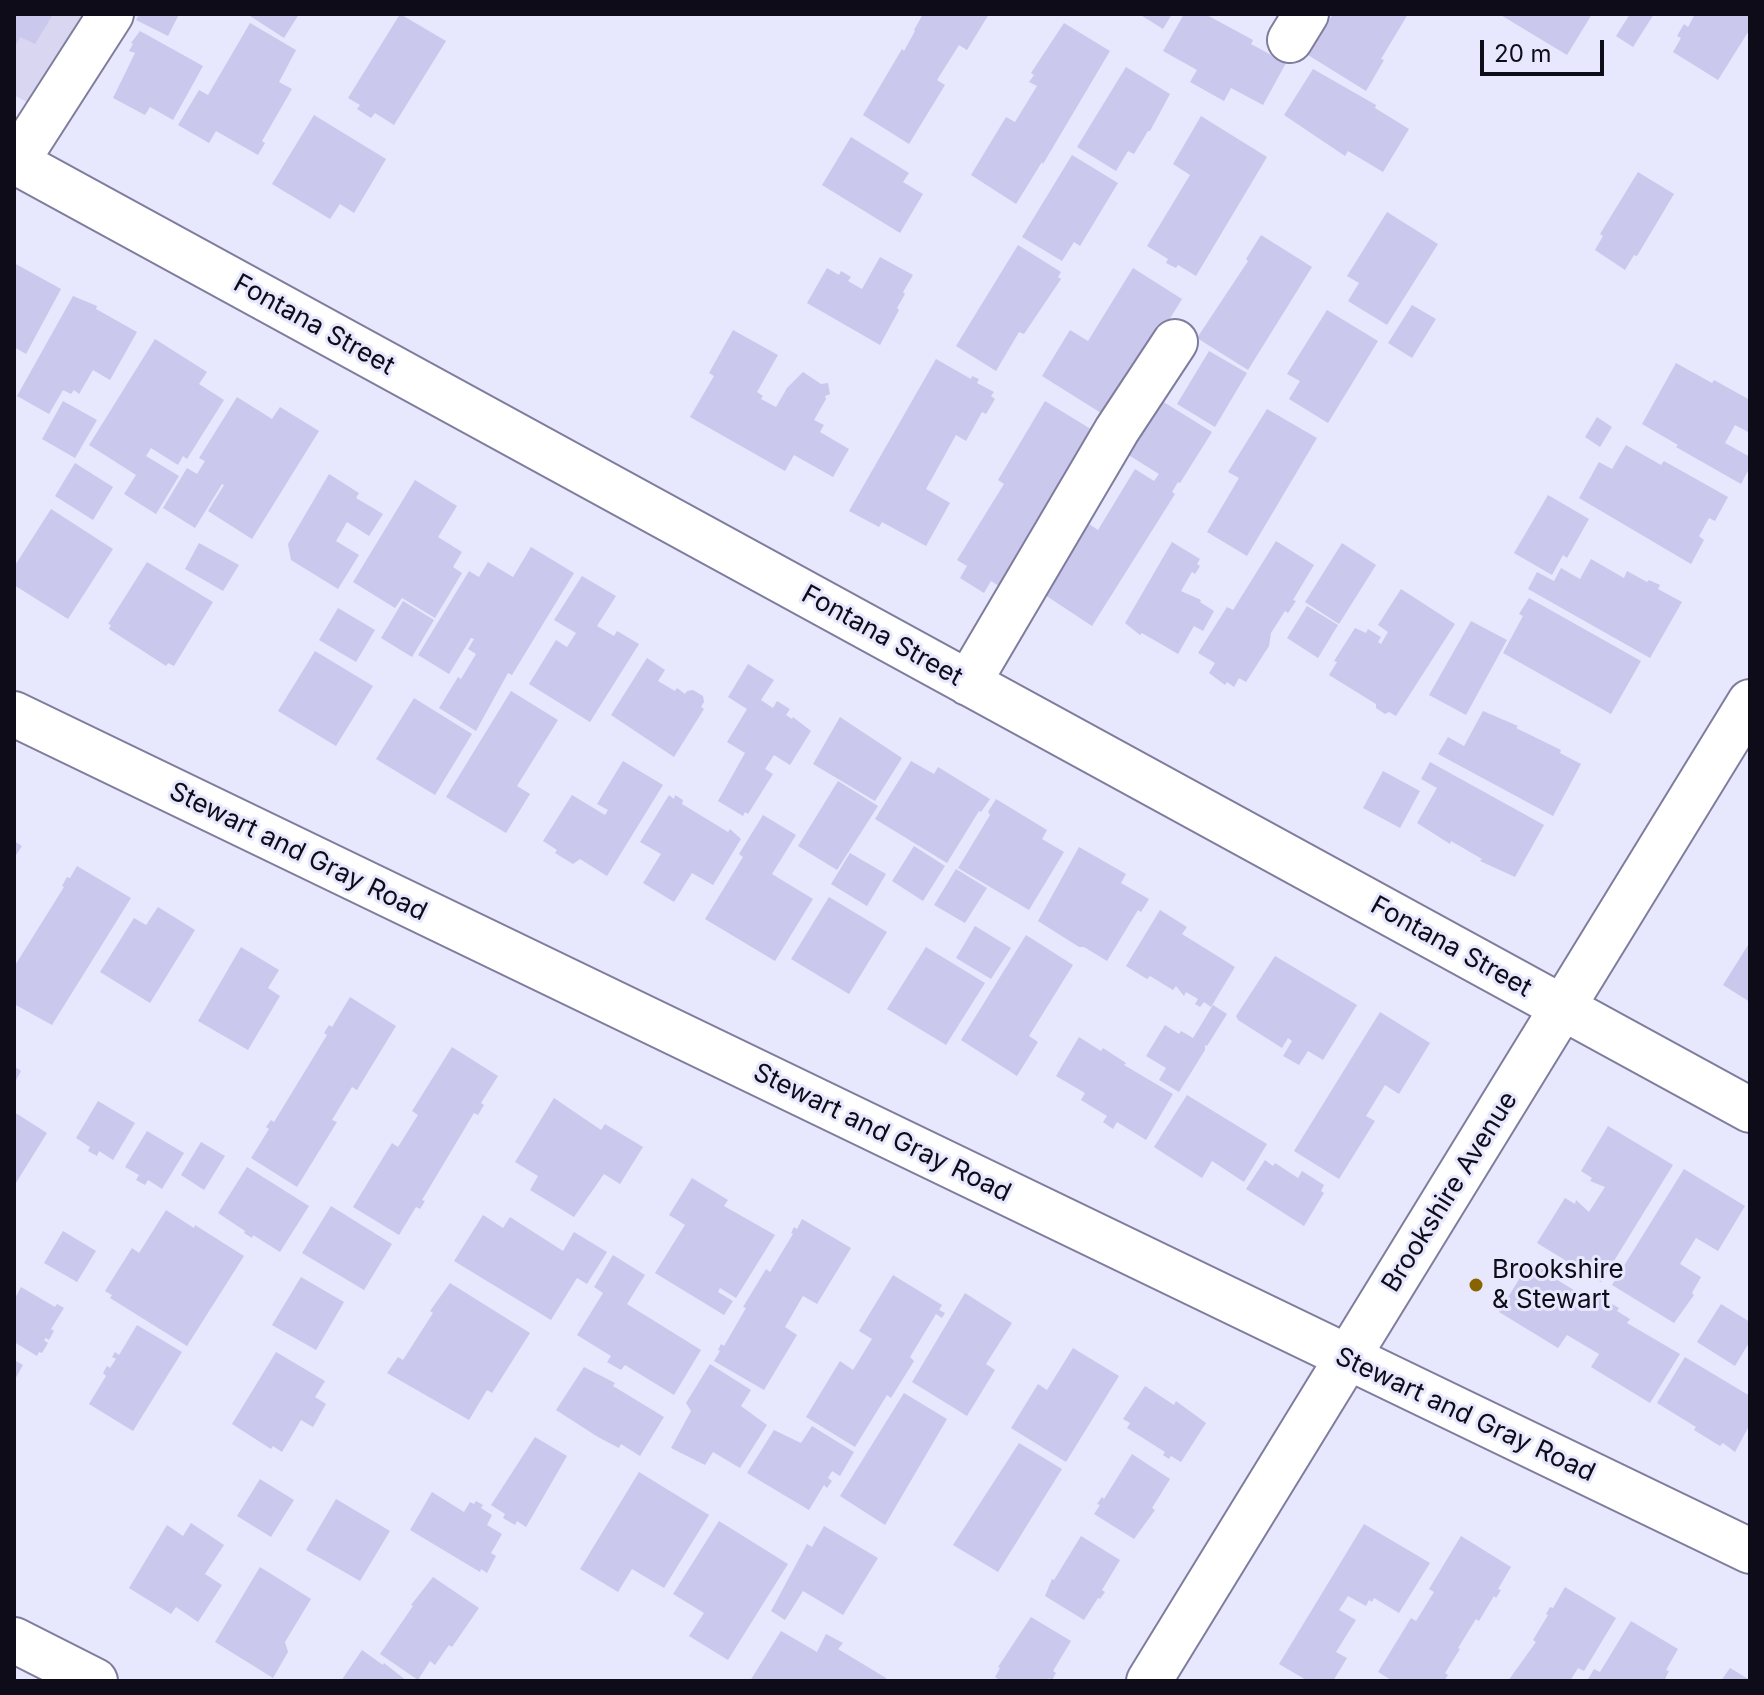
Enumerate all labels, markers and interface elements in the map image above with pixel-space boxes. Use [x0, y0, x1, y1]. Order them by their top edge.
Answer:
scale bar [1484, 24, 1608, 74]
text: 20 m [1494, 39, 1552, 68]
street label: Fontana Street [228, 268, 400, 382]
street label: Fontana Street [796, 579, 968, 693]
street label: Stewart and Gray Road [164, 776, 432, 928]
street label: Fontana Street [1365, 890, 1537, 1004]
street label: Stewart and Gray Road [748, 1057, 1016, 1209]
street label: Brookshire Avenue [1376, 1086, 1524, 1298]
place label: Brookshire & Stewart [1492, 1254, 1624, 1316]
marker: Brookshire & Stewart [1467, 1276, 1485, 1294]
street label: Stewart and Gray Road [1330, 1341, 1600, 1489]

